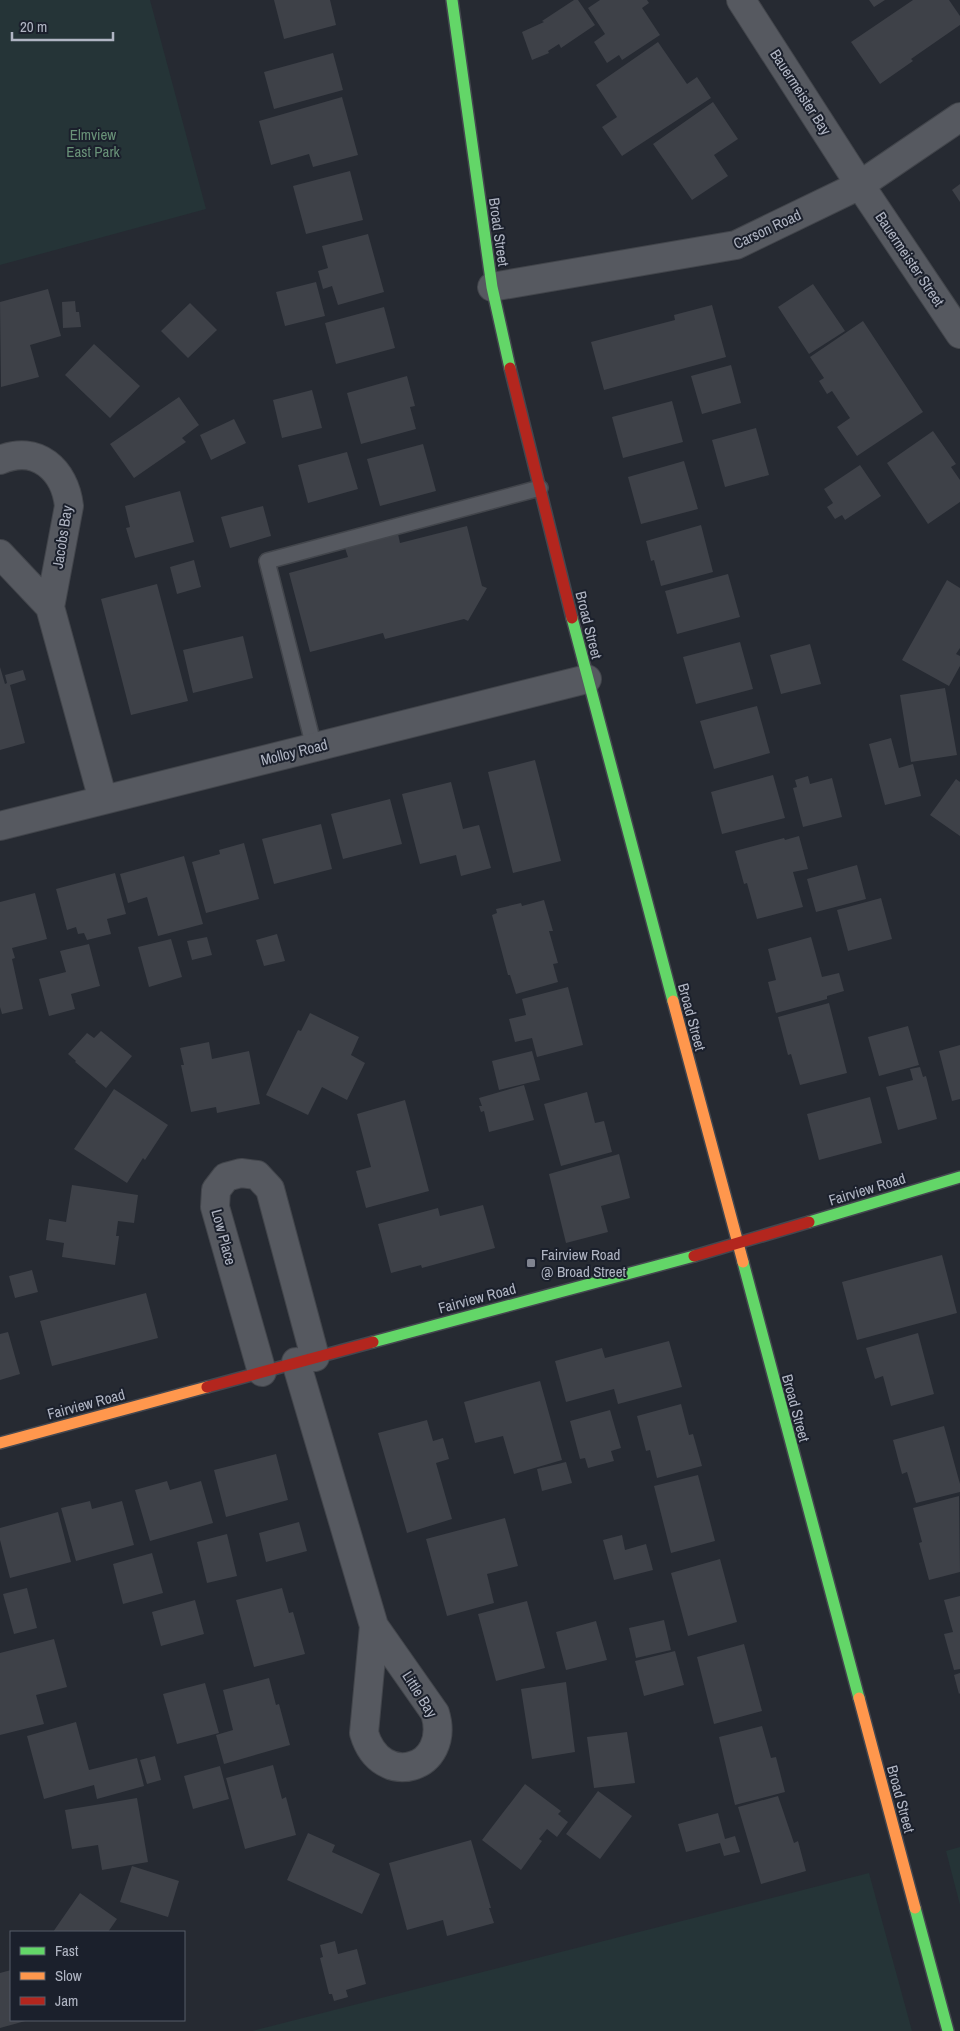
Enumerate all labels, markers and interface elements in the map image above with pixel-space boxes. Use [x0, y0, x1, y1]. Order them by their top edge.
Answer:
scale bar [12, 10, 114, 42]
text: 20 m [20, 16, 47, 37]
street label: Bauermeister Bay [765, 45, 837, 140]
park label: Elmview East Park [66, 124, 121, 162]
street label: Broad Street [484, 196, 514, 268]
street label: Carson Road [730, 204, 804, 254]
street label: Bauermeister Street [871, 207, 950, 311]
street label: Jacobs Bay [47, 503, 77, 570]
street label: Broad Street [570, 589, 608, 662]
street label: Molloy Road [258, 734, 330, 770]
street label: Broad Street [673, 981, 711, 1054]
street label: Fairview Road [826, 1167, 908, 1211]
street label: Low Place [207, 1207, 242, 1267]
place label: Fairview Road @ Broad Street [541, 1244, 627, 1282]
marker: Fairview Road @ Broad Street [525, 1257, 537, 1269]
street label: Fairview Road [436, 1278, 518, 1318]
street label: Broad Street [777, 1372, 815, 1445]
street label: Fairview Road [45, 1384, 127, 1424]
street label: Little Bay [398, 1667, 443, 1722]
street label: Broad Street [882, 1763, 920, 1836]
legend [10, 1931, 185, 2021]
text: Fast [55, 1940, 79, 1961]
text: Slow [55, 1965, 82, 1986]
text: Jam [55, 1990, 78, 2011]

